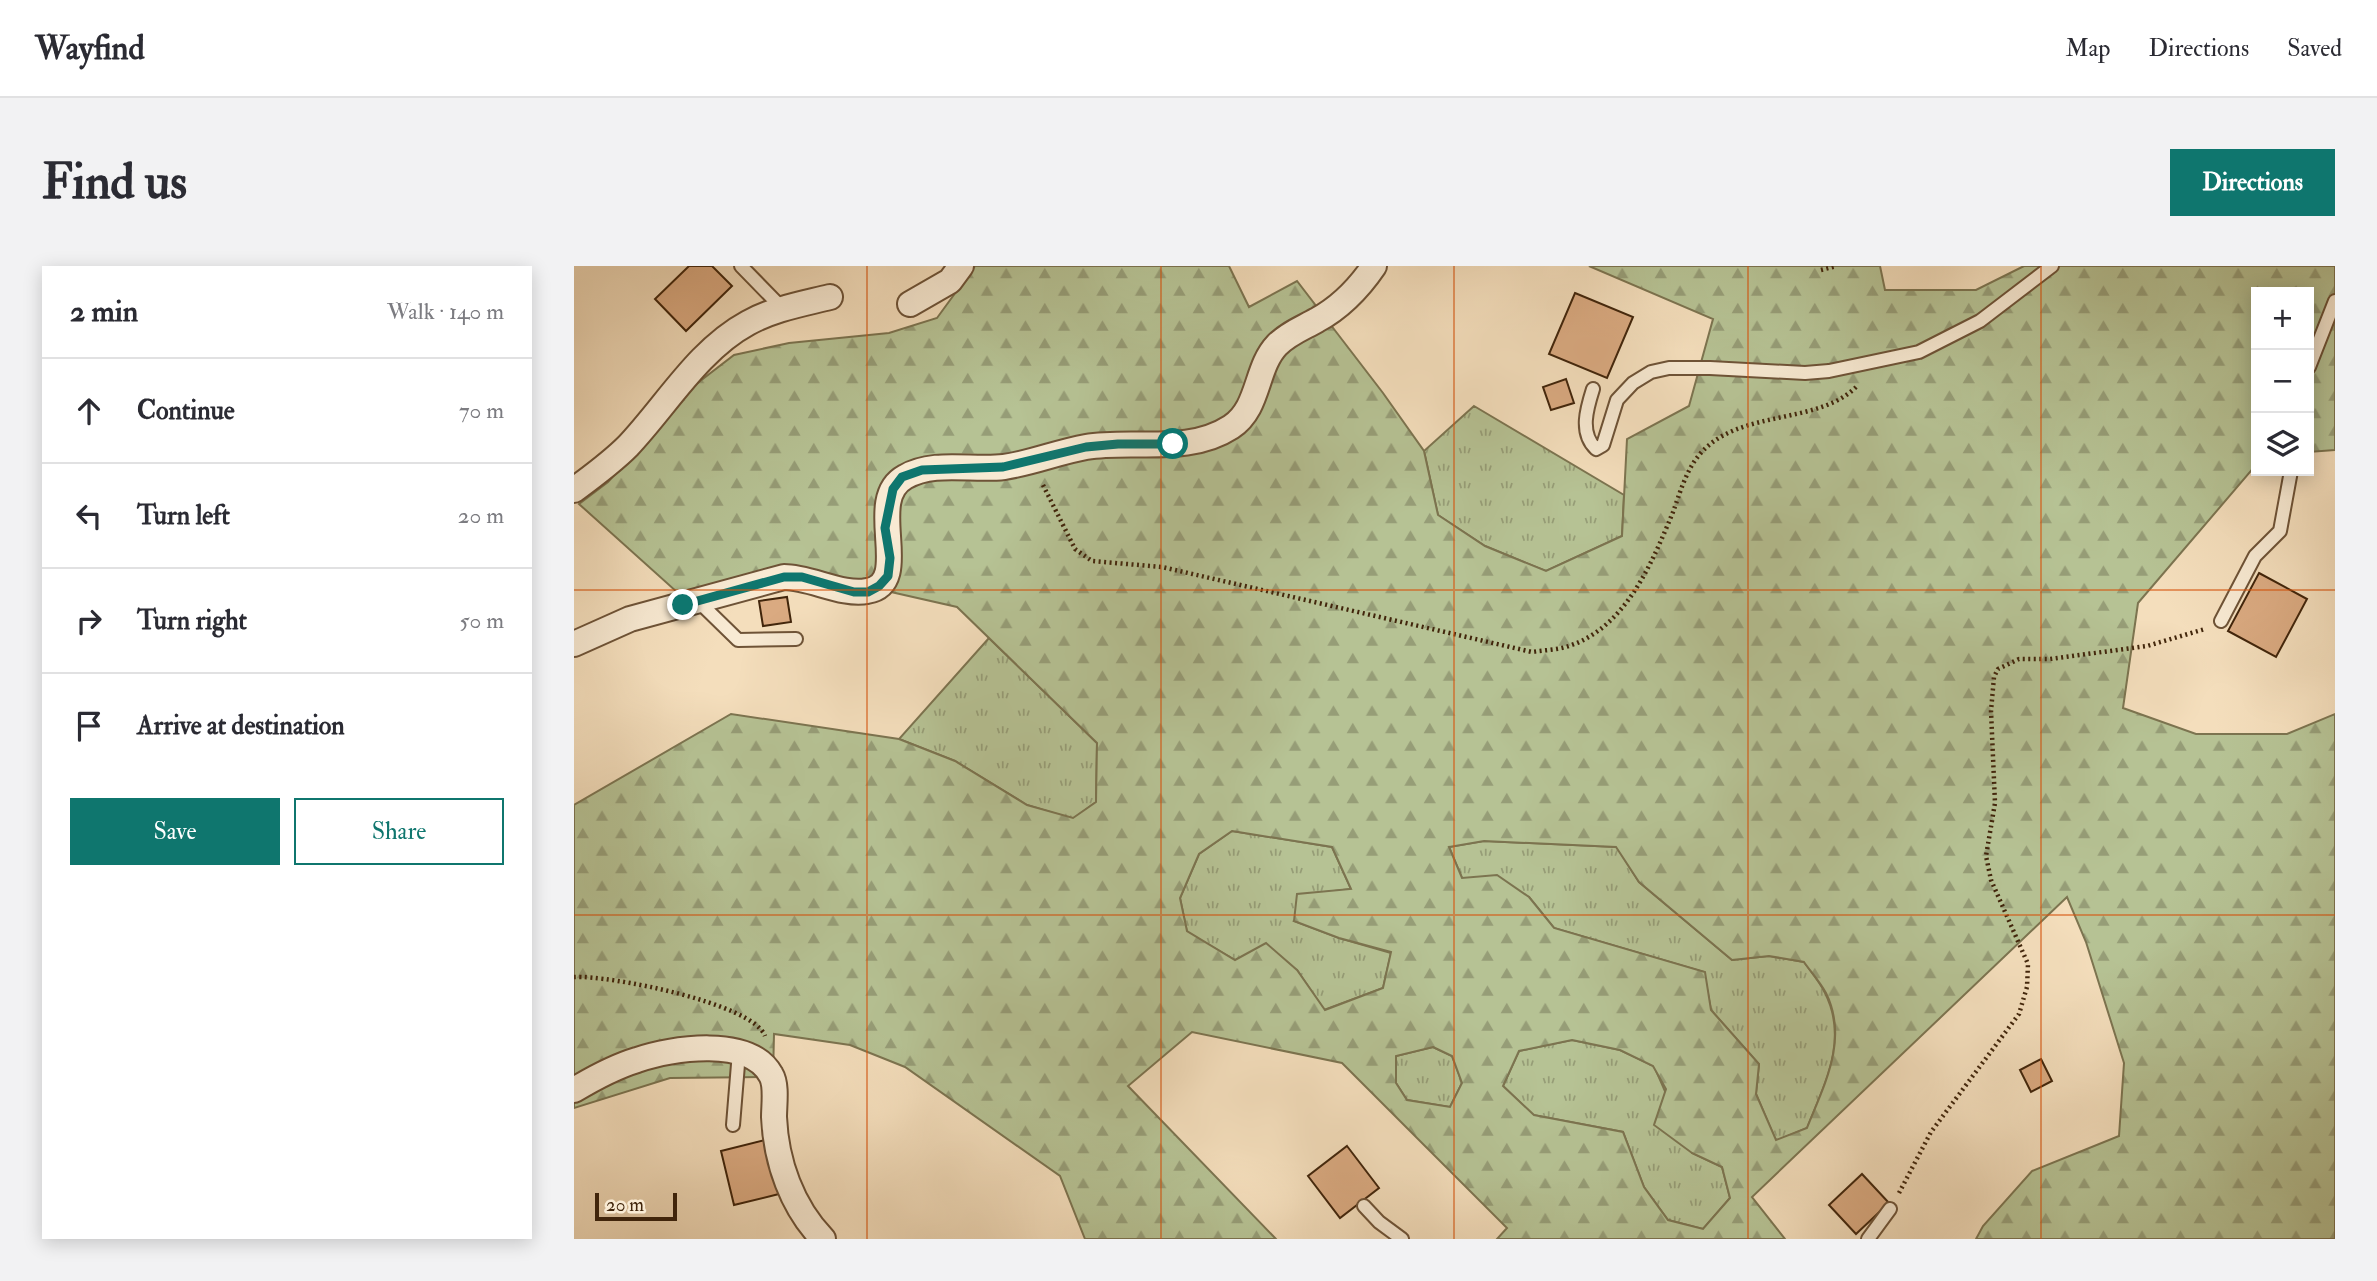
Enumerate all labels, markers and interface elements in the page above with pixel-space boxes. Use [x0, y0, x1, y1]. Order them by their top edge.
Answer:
text: Wayfind [35, 28, 145, 69]
text: Map [2065, 33, 2110, 64]
text: Directions [2148, 33, 2249, 64]
text: Saved [2287, 33, 2342, 64]
button: Directions [2170, 149, 2335, 216]
text: Find us [42, 152, 187, 213]
map controls [2251, 287, 2314, 476]
button: + [2251, 287, 2314, 350]
text: 2 min [70, 293, 138, 330]
text: Walk · 140 m [387, 297, 504, 326]
button: − [2251, 350, 2314, 413]
icon: ahead [70, 392, 108, 430]
text: Continue [137, 395, 235, 427]
text: 70 m [459, 396, 504, 425]
button: layers [2251, 413, 2314, 476]
route start [1157, 428, 1188, 459]
icon: left [70, 497, 108, 535]
text: Turn left [137, 500, 230, 532]
text: 20 m [458, 501, 504, 530]
route end [667, 589, 698, 620]
icon: right [70, 602, 108, 640]
text: Turn right [137, 605, 247, 637]
text: 50 m [460, 606, 504, 635]
icon: arrive [70, 707, 108, 745]
text: Arrive at destination [137, 710, 345, 742]
button: Save [70, 798, 280, 865]
button: Share [294, 798, 504, 865]
scale bar [595, 1190, 677, 1222]
text: 20 m [606, 1193, 644, 1217]

